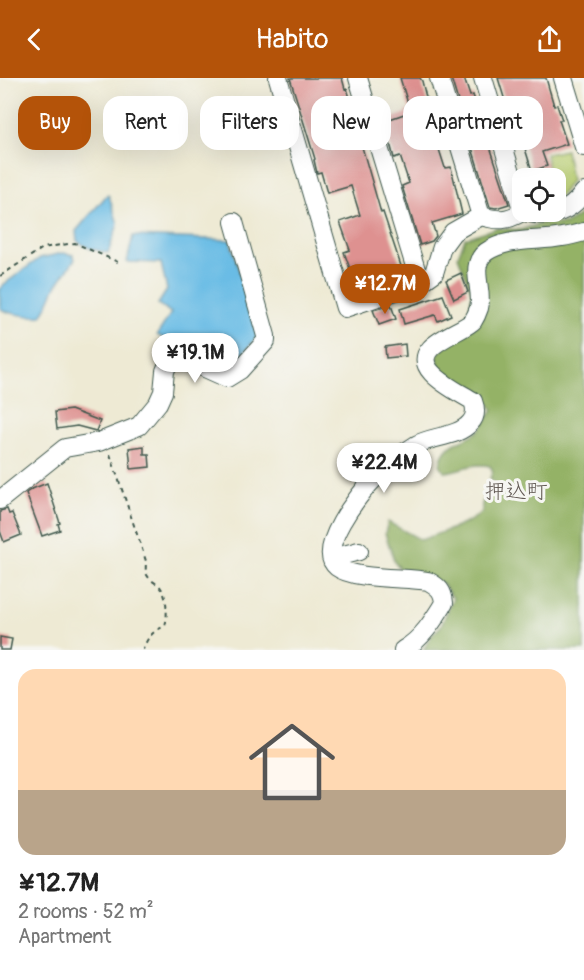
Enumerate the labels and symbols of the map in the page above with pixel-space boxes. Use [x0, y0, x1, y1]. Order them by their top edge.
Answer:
pin: ¥12.7M [336, 264, 434, 315]
pin: ¥19.1M [146, 333, 244, 384]
pin: ¥22.4M [335, 443, 433, 494]
district label: 押込町 [485, 478, 548, 505]

